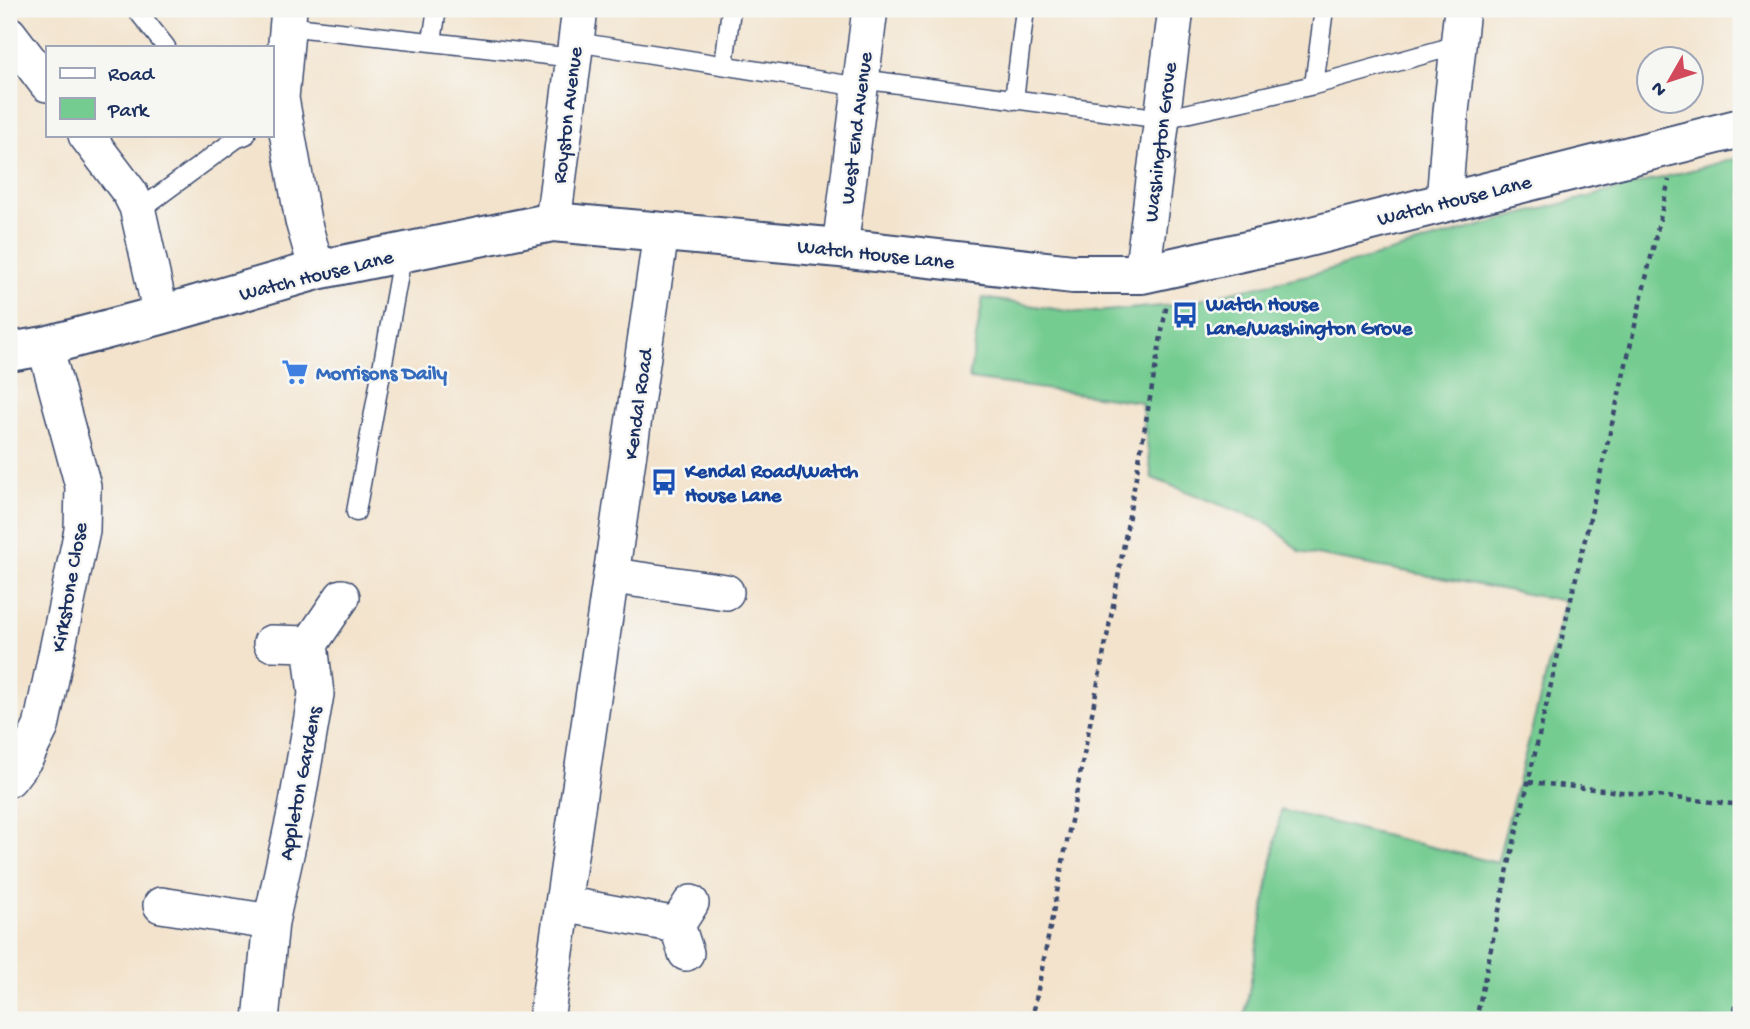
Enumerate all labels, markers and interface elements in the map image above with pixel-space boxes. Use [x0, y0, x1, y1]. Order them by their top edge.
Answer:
street label: Royston Avenue [549, 44, 590, 185]
legend [46, 46, 273, 136]
north arrow [1634, 46, 1704, 116]
street label: West End Avenue [837, 50, 880, 206]
street label: Washington Grove [1140, 60, 1185, 224]
text: Road [108, 64, 156, 89]
text: N [1647, 76, 1672, 101]
text: Park [107, 100, 151, 125]
street label: Watch House Lane [1375, 171, 1536, 234]
street label: Watch House Lane [796, 236, 957, 277]
street label: Watch House Lane [237, 246, 398, 309]
place label: Watch House Lane/Washington Grove [1205, 294, 1413, 343]
bus stop icon: Watch House Lane/Washington Grove [1170, 300, 1200, 330]
street label: Kendal Road [620, 346, 661, 462]
supermarket icon: Morrisons Daily [280, 357, 310, 387]
place label: Morrisons Daily [316, 363, 448, 388]
place label: Kendal Road/Watch House Lane [684, 461, 859, 510]
bus stop icon: Kendal Road/Watch House Lane [649, 467, 679, 497]
street label: Kirkstone Close [48, 520, 95, 654]
street label: Appleton Gardens [275, 703, 330, 863]

